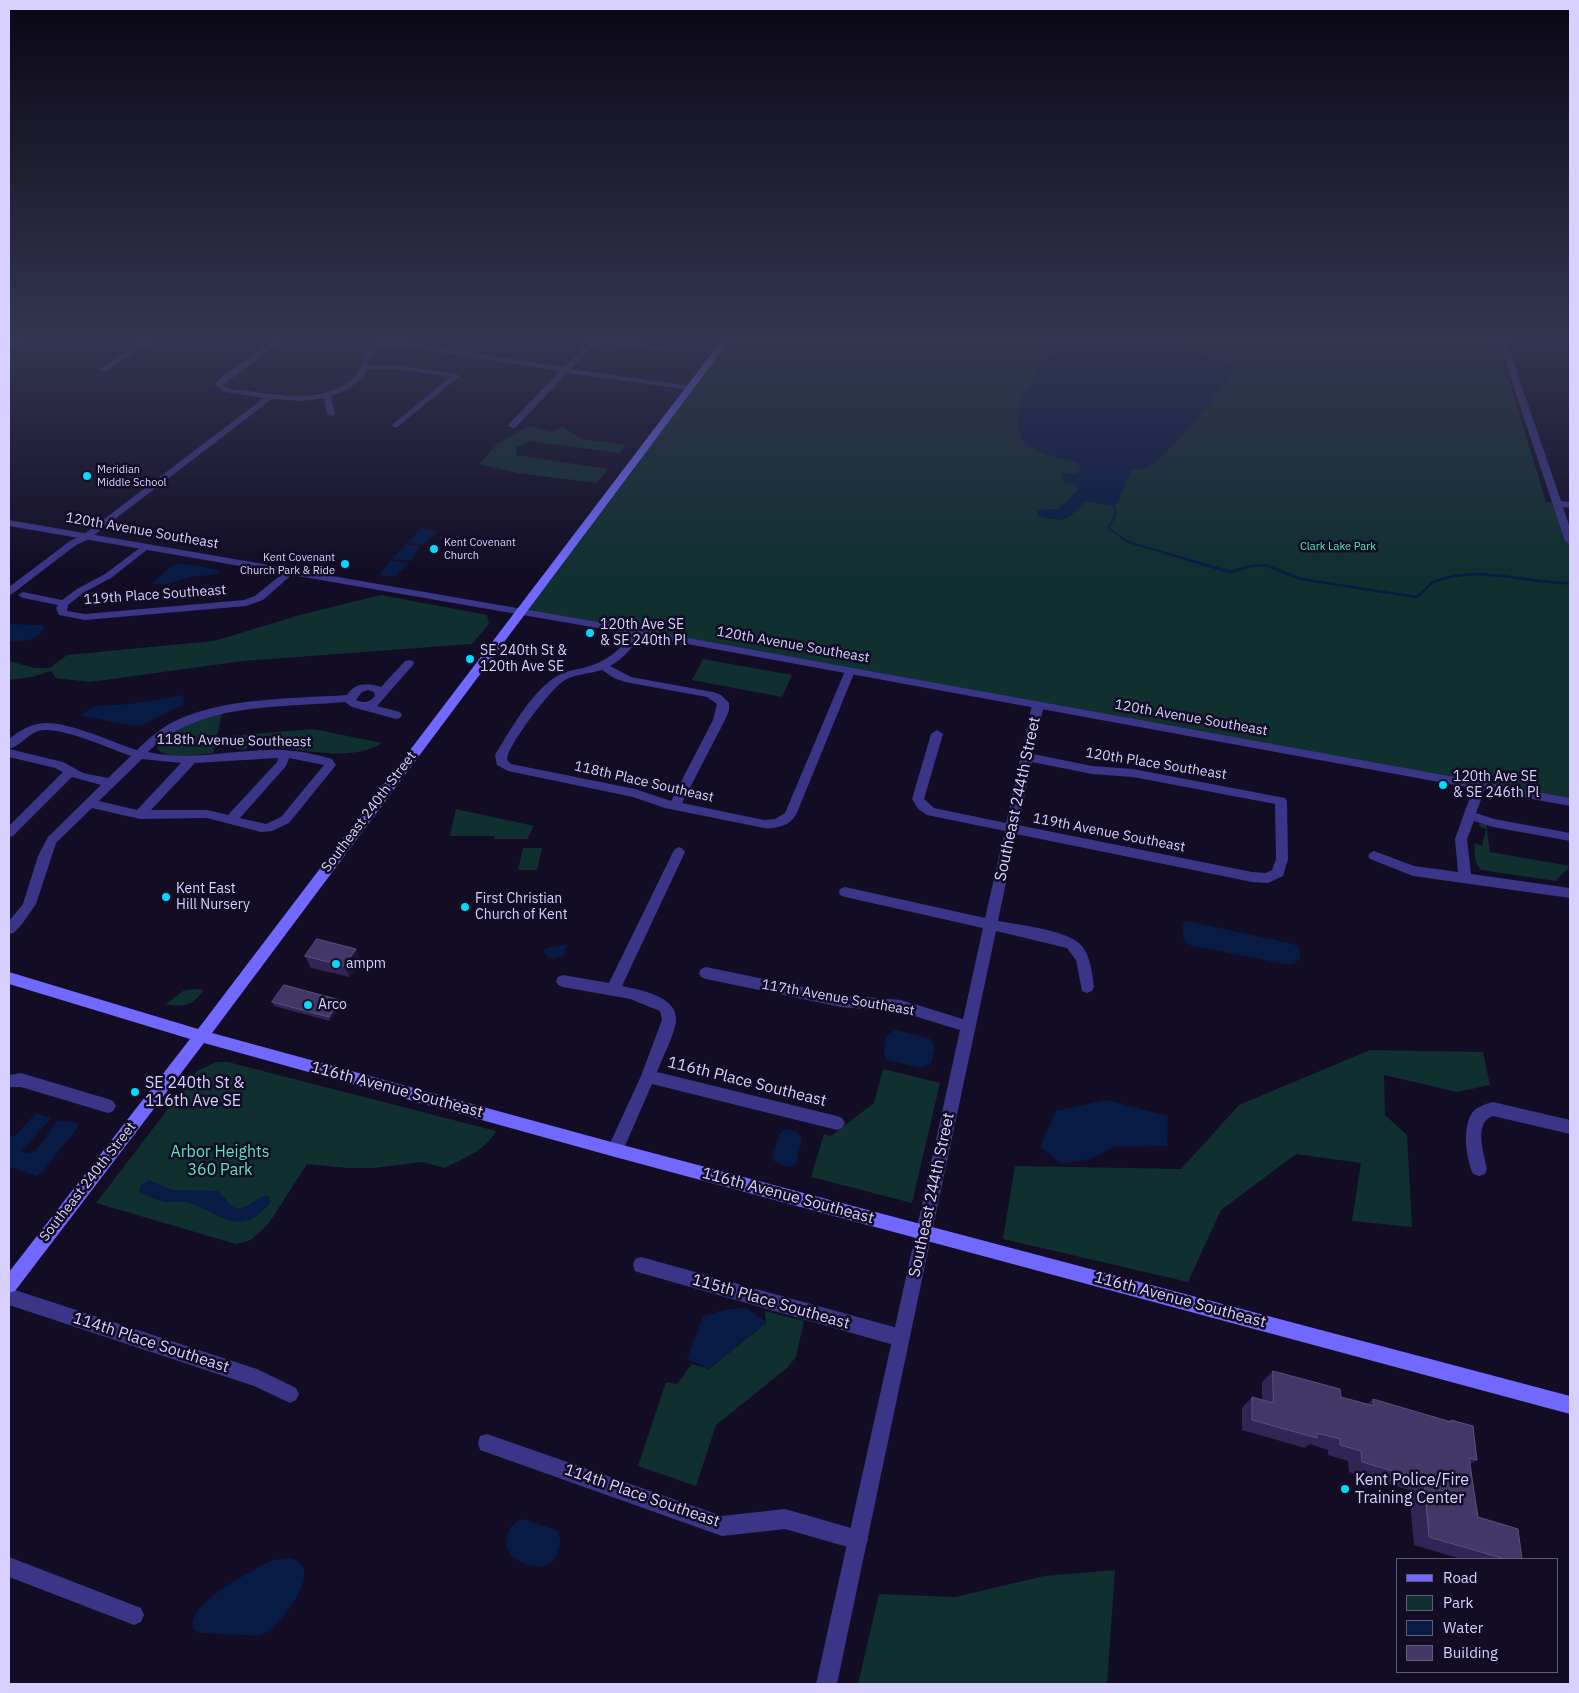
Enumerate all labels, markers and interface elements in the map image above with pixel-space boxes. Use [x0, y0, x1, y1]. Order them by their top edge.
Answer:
place label: Meridian Middle School [97, 463, 167, 489]
marker: Meridian Middle School [81, 470, 93, 482]
street label: 120th Avenue Southeast [64, 509, 220, 553]
place label: Kent Covenant Church [444, 536, 516, 562]
park label: Clark Lake Park [1300, 540, 1376, 554]
marker: Kent Covenant Church [428, 543, 440, 555]
place label: Kent Covenant Church Park & Ride [240, 551, 335, 577]
marker: Kent Covenant Church Park & Ride [339, 558, 351, 570]
street label: 119th Place Southeast [83, 582, 227, 608]
place label: 120th Ave SE & SE 240th Pl [600, 617, 686, 650]
street label: 120th Avenue Southeast [715, 623, 871, 667]
marker: 120th Ave SE & SE 240th Pl [584, 627, 596, 639]
place label: SE 240th St & 120th Ave SE [480, 643, 567, 676]
marker: SE 240th St & 120th Ave SE [464, 653, 476, 665]
street label: 120th Avenue Southeast [1113, 696, 1269, 740]
street label: Southeast 244th Street [991, 715, 1045, 883]
street label: 118th Avenue Southeast [156, 731, 312, 751]
street label: 120th Place Southeast [1084, 745, 1228, 783]
street label: Southeast 240th Street [318, 748, 420, 876]
street label: 118th Place Southeast [573, 758, 715, 806]
place label: 120th Ave SE & SE 246th Pl [1453, 769, 1539, 802]
marker: 120th Ave SE & SE 246th Pl [1437, 779, 1449, 791]
street label: 119th Avenue Southeast [1031, 810, 1187, 856]
place label: Kent East Hill Nursery [176, 881, 250, 914]
marker: Kent East Hill Nursery [160, 891, 172, 903]
place label: First Christian Church of Kent [475, 891, 568, 924]
marker: First Christian Church of Kent [459, 901, 471, 913]
place label: ampm [346, 956, 386, 972]
marker: ampm [330, 958, 342, 970]
street label: 117th Avenue Southeast [760, 976, 916, 1020]
place label: Arco [318, 997, 347, 1013]
marker: Arco [302, 999, 314, 1011]
street label: 116th Place Southeast [666, 1053, 828, 1111]
street label: 116th Avenue Southeast [309, 1058, 485, 1122]
place label: SE 240th St & 116th Ave SE [145, 1073, 244, 1111]
marker: SE 240th St & 116th Ave SE [129, 1086, 141, 1098]
street label: Southeast 244th Street [905, 1111, 959, 1279]
street label: Southeast 240th Street [36, 1119, 140, 1245]
park label: Arbor Heights 360 Park [170, 1142, 270, 1180]
street label: 116th Avenue Southeast [700, 1164, 876, 1228]
street label: 116th Avenue Southeast [1092, 1268, 1268, 1332]
street label: 115th Place Southeast [690, 1270, 852, 1334]
street label: 114th Place Southeast [70, 1309, 232, 1377]
street label: 114th Place Southeast [562, 1460, 722, 1532]
place label: Kent Police/Fire Training Center [1355, 1470, 1469, 1508]
marker: Kent Police/Fire Training Center [1339, 1483, 1351, 1495]
legend [1396, 1558, 1559, 1673]
text: Road [1443, 1568, 1478, 1587]
text: Park [1443, 1593, 1473, 1612]
text: Water [1443, 1618, 1483, 1637]
text: Building [1443, 1643, 1498, 1662]

